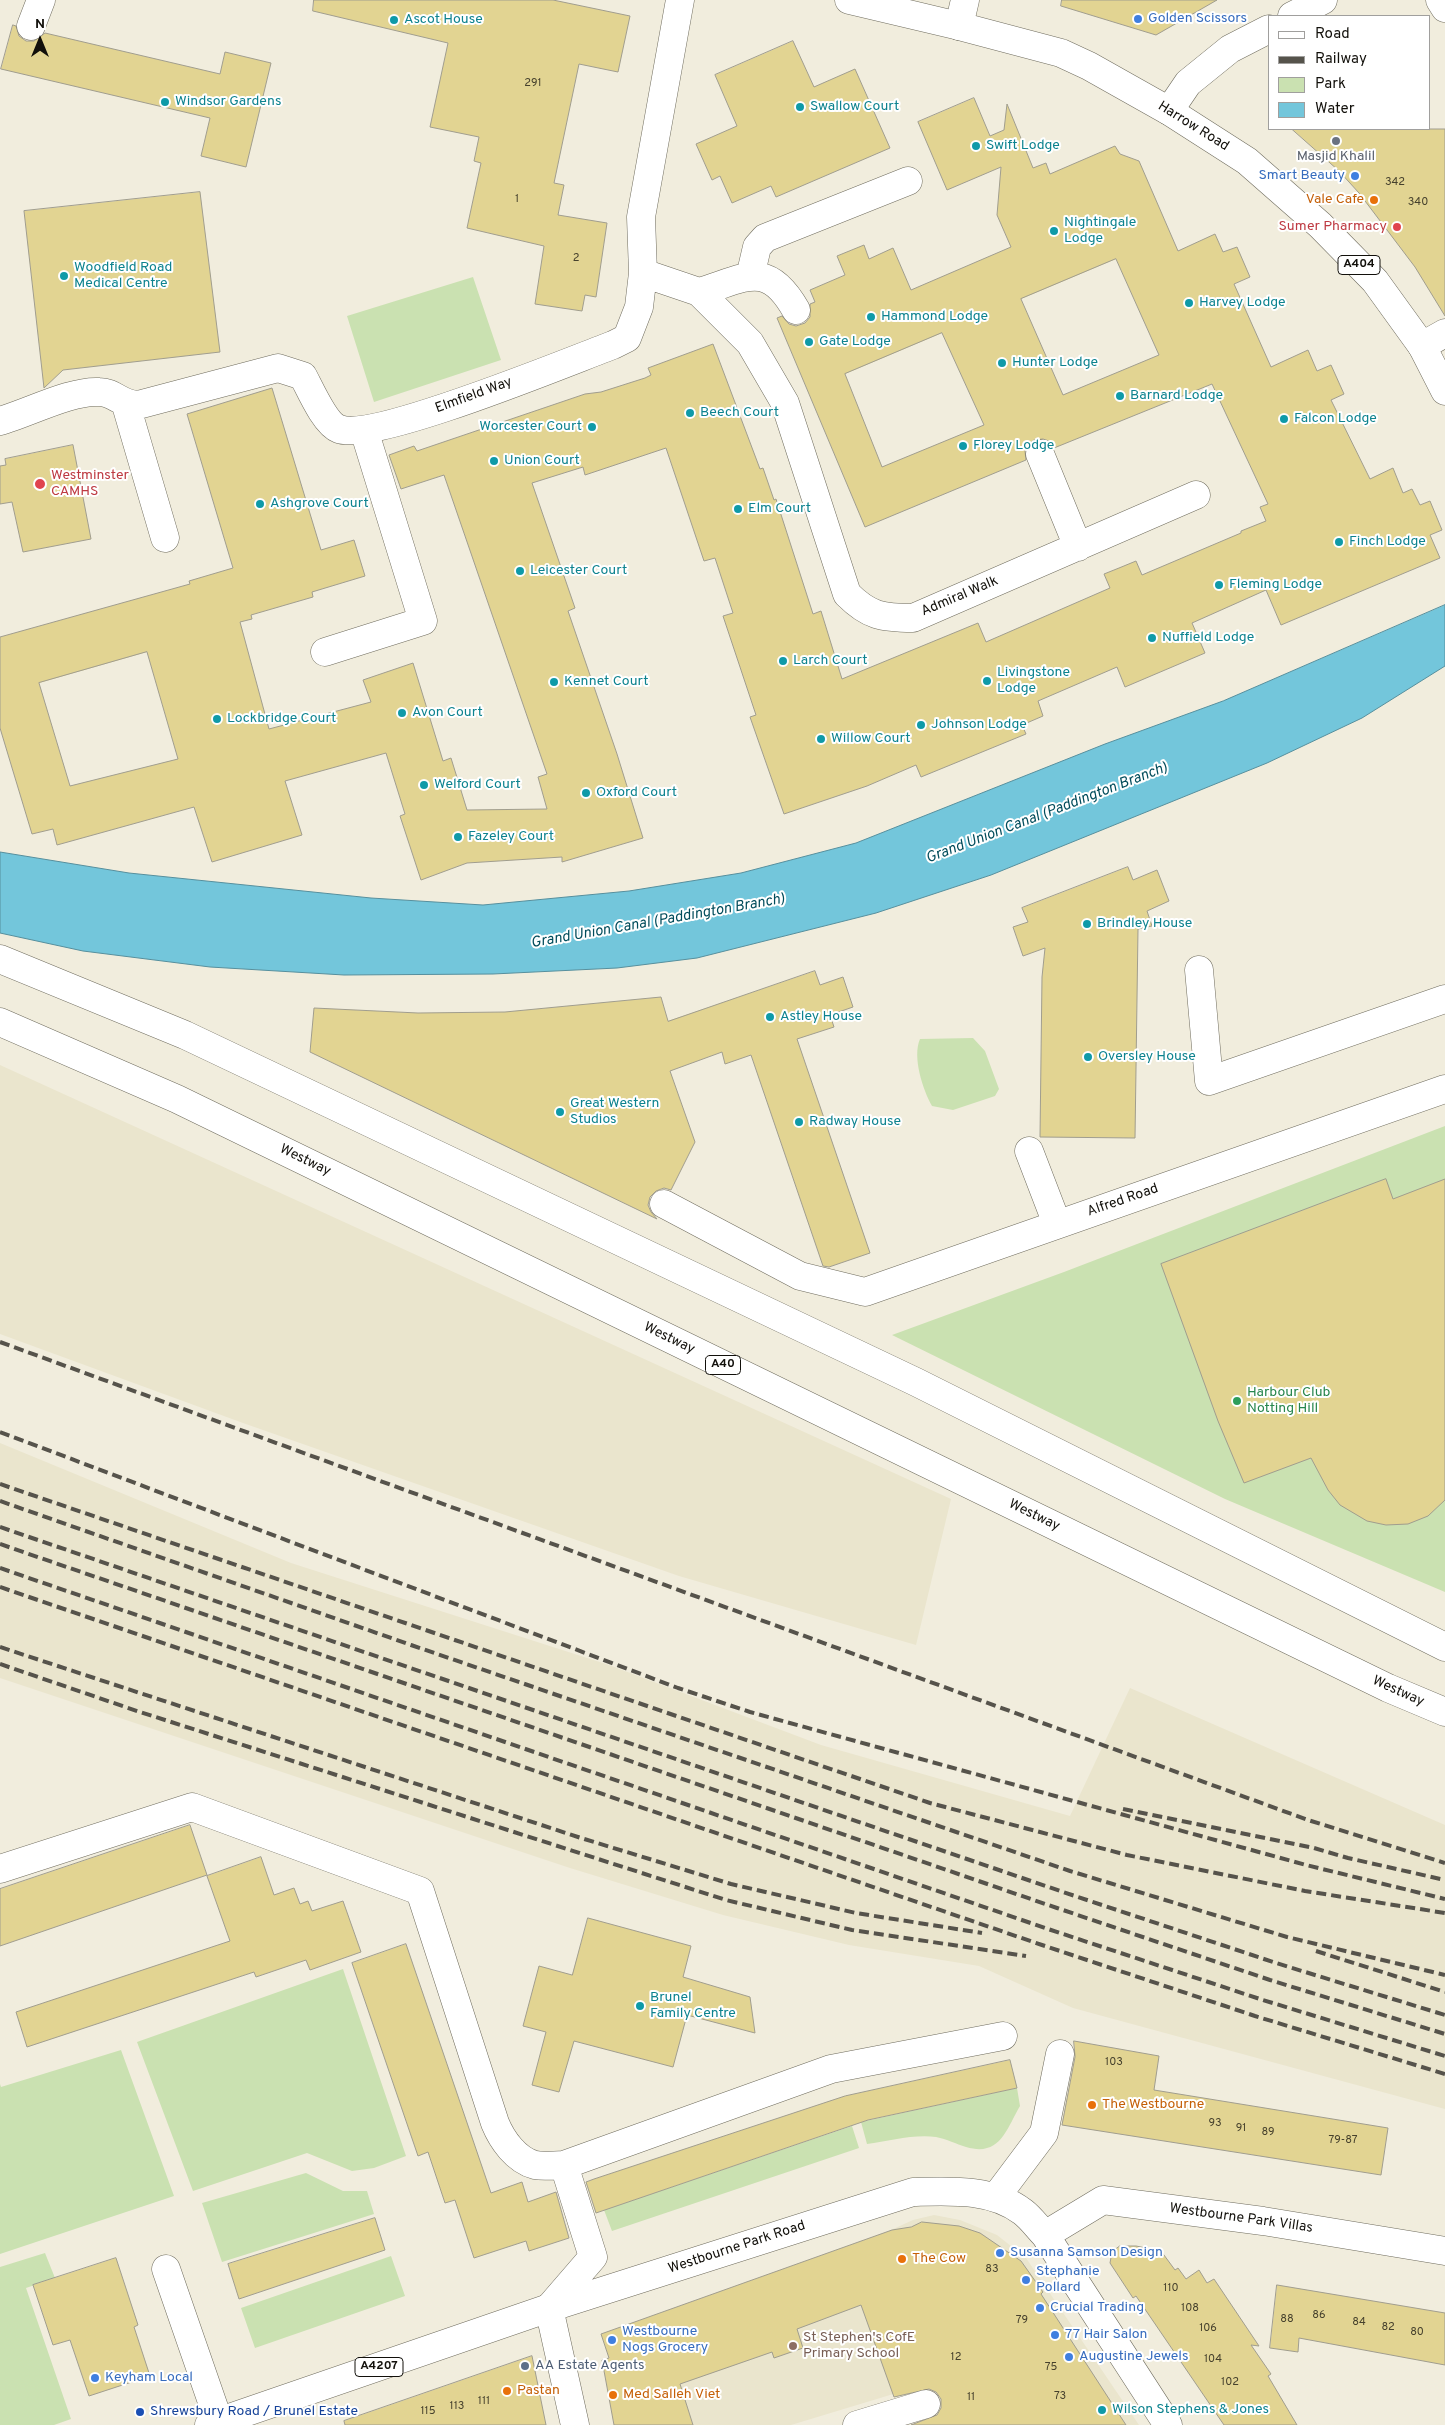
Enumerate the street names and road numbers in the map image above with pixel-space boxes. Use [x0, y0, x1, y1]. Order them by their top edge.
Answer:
street label: Harrow Road [1154, 98, 1232, 156]
road number: A404 [1338, 256, 1380, 274]
street label: Elmfield Way [433, 374, 515, 418]
street label: Admiral Walk [919, 573, 1001, 621]
street label: Westway [277, 1141, 333, 1181]
street label: Alfred Road [1085, 1181, 1161, 1221]
street label: Westway [641, 1319, 697, 1359]
road number: A40 [706, 1356, 740, 1374]
street label: Westway [1006, 1496, 1062, 1536]
street label: Westway [1369, 1673, 1427, 1711]
street label: Westbourne Park Villas [1168, 2201, 1314, 2237]
street label: Westbourne Park Road [666, 2218, 808, 2278]
road number: A4207 [355, 2358, 403, 2376]

